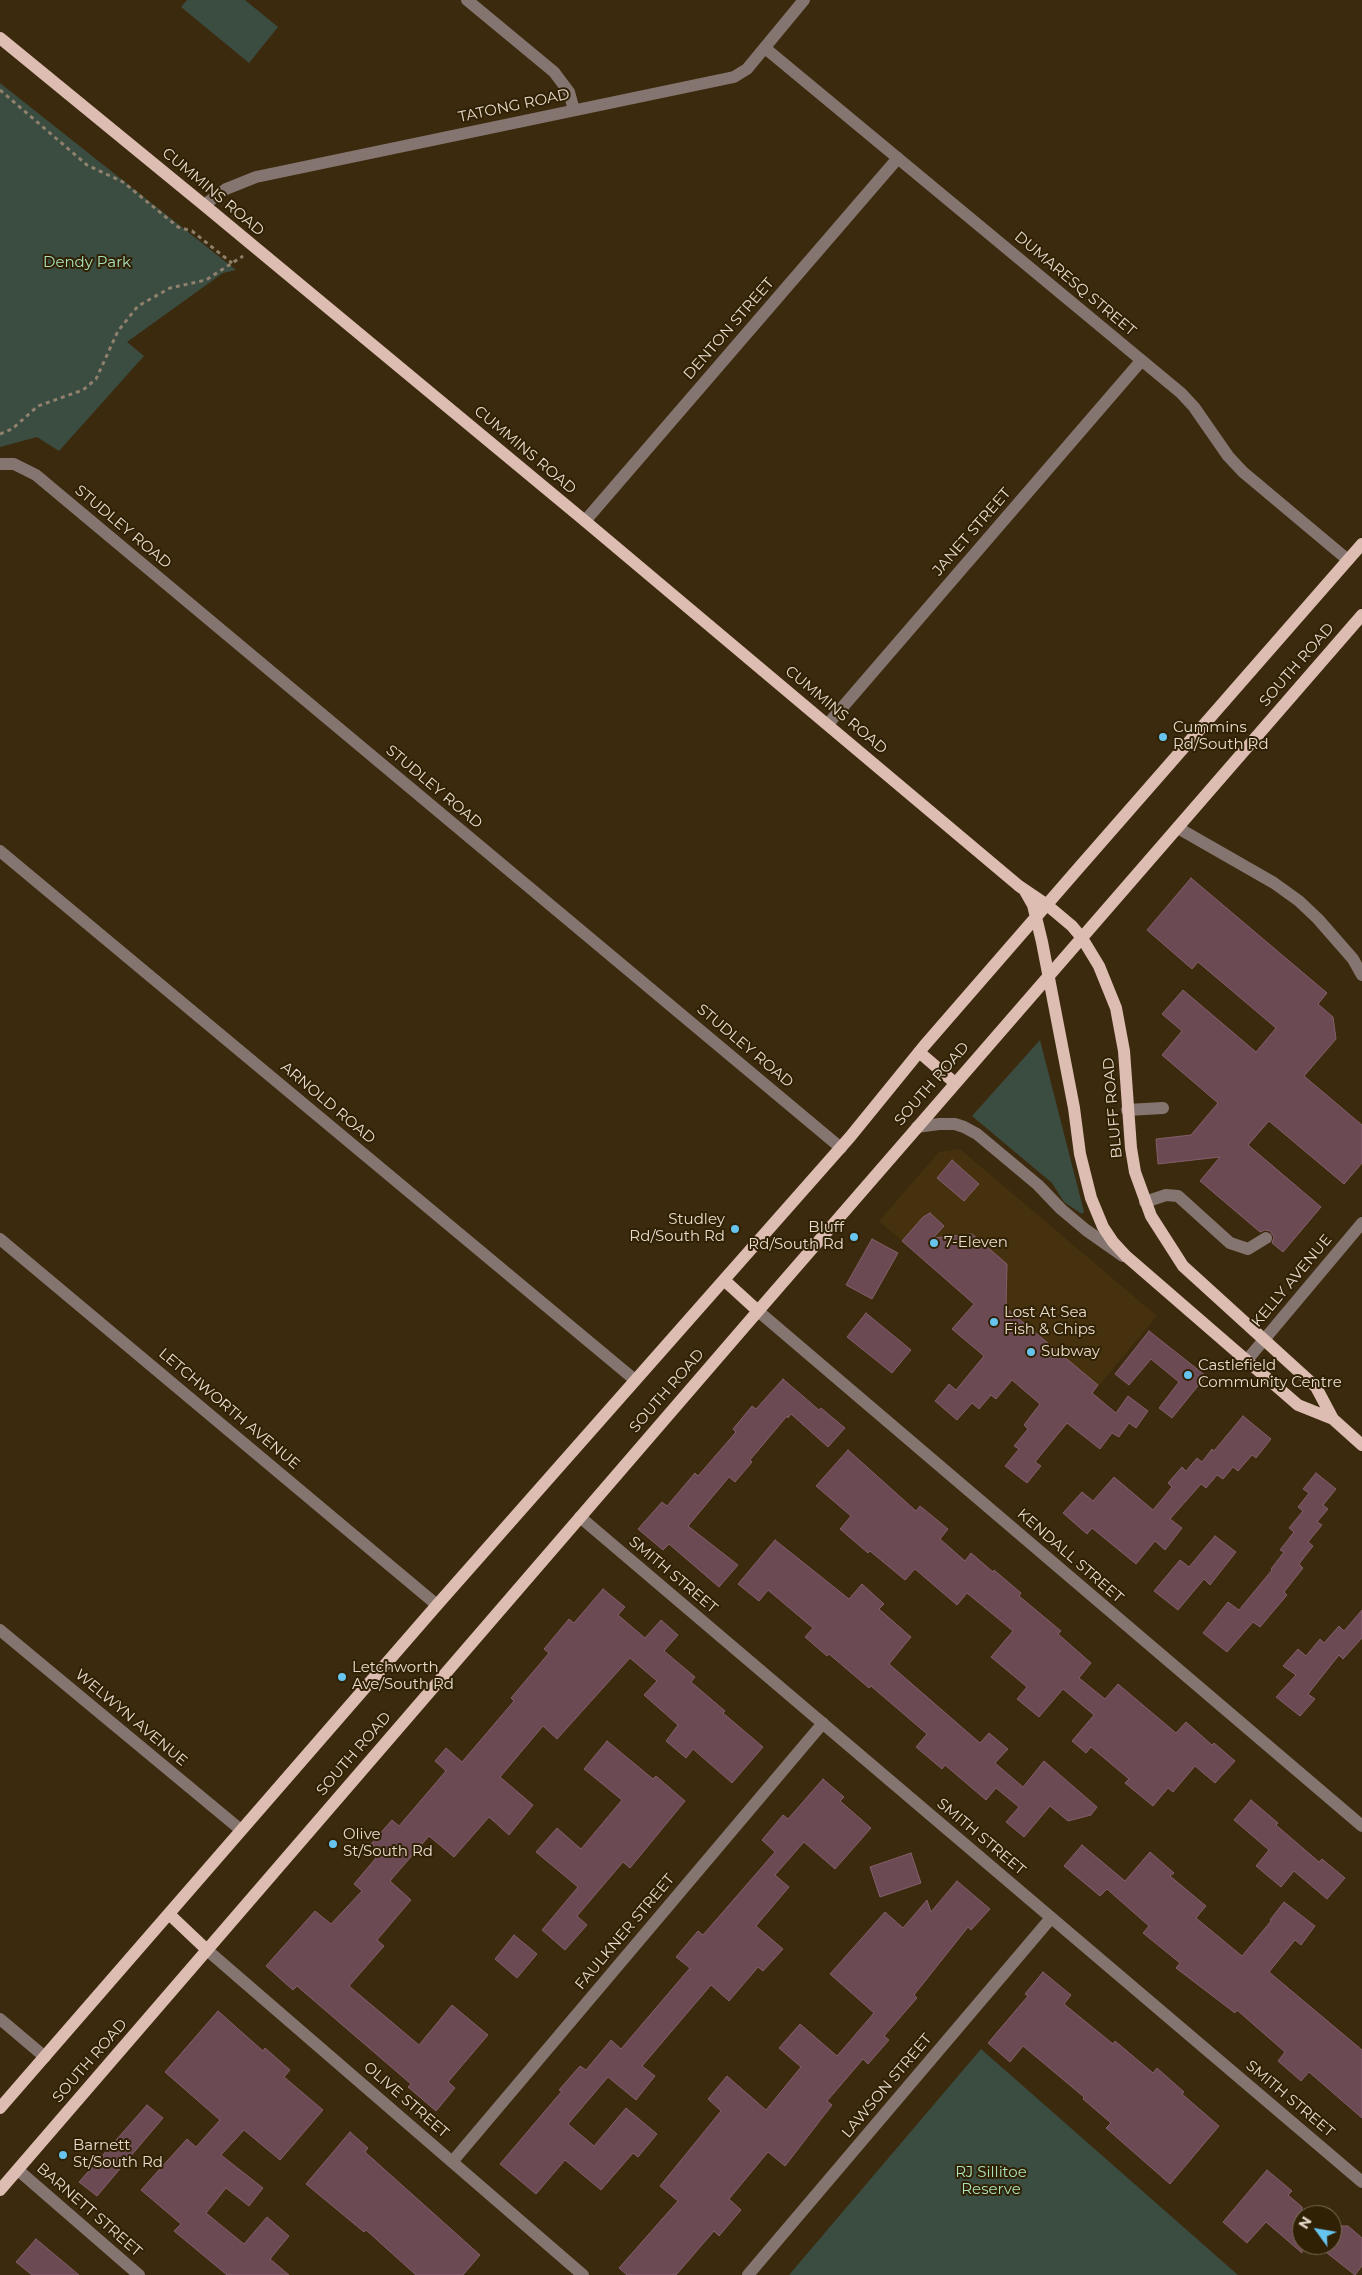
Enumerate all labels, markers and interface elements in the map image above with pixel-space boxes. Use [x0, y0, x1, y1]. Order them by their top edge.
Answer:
street label: TATONG ROAD [457, 85, 571, 127]
street label: CUMMINS ROAD [158, 144, 268, 240]
street label: DUMARESQ STREET [1011, 228, 1139, 340]
park label: Dendy Park [43, 254, 131, 272]
street label: DENTON STREET [680, 274, 778, 384]
street label: CUMMINS ROAD [470, 402, 580, 498]
street label: STUDLEY ROAD [71, 481, 175, 573]
street label: JANET STREET [929, 485, 1015, 579]
street label: SOUTH ROAD [1256, 620, 1338, 710]
street label: CUMMINS ROAD [781, 662, 891, 758]
place label: Cummins Rd/South Rd [1173, 719, 1269, 754]
marker: Cummins Rd/South Rd [1157, 731, 1169, 743]
street label: STUDLEY ROAD [382, 741, 486, 833]
street label: STUDLEY ROAD [693, 1000, 797, 1092]
street label: SOUTH ROAD [891, 1039, 973, 1129]
street label: BLUFF ROAD [1100, 1057, 1126, 1159]
street label: ARNOLD ROAD [277, 1058, 379, 1148]
place label: Studley Rd/South Rd [629, 1211, 725, 1246]
place label: Bluff Rd/South Rd [748, 1219, 844, 1254]
marker: Studley Rd/South Rd [729, 1223, 741, 1235]
marker: Bluff Rd/South Rd [848, 1231, 860, 1243]
street label: KELLY AVENUE [1248, 1231, 1336, 1331]
place label: 7-Eleven [944, 1234, 1008, 1252]
marker: 7-Eleven [928, 1237, 940, 1249]
place label: Lost At Sea Fish & Chips [1004, 1304, 1095, 1339]
marker: Lost At Sea Fish & Chips [988, 1316, 1000, 1328]
place label: Subway [1041, 1343, 1100, 1361]
street label: LETCHWORTH AVENUE [155, 1345, 303, 1473]
street label: SOUTH ROAD [626, 1346, 708, 1436]
marker: Subway [1025, 1346, 1037, 1358]
place label: Castlefield Community Centre [1198, 1357, 1342, 1392]
marker: Castlefield Community Centre [1182, 1369, 1194, 1381]
street label: KENDALL STREET [1013, 1505, 1127, 1607]
street label: SMITH STREET [625, 1533, 721, 1617]
place label: Letchworth Ave/South Rd [352, 1659, 454, 1694]
street label: WELWYN AVENUE [71, 1666, 191, 1770]
marker: Letchworth Ave/South Rd [336, 1671, 348, 1683]
street label: SOUTH ROAD [313, 1709, 395, 1799]
street label: SMITH STREET [933, 1795, 1029, 1879]
place label: Olive St/South Rd [343, 1826, 433, 1861]
marker: Olive St/South Rd [327, 1838, 339, 1850]
street label: FAULKNER STREET [571, 1871, 679, 1993]
street label: SOUTH ROAD [49, 2016, 131, 2106]
street label: LAWSON STREET [838, 2030, 936, 2142]
street label: SMITH STREET [1242, 2057, 1338, 2141]
street label: OLIVE STREET [360, 2058, 452, 2142]
place label: Barnett St/South Rd [73, 2137, 163, 2172]
marker: Barnett St/South Rd [57, 2149, 69, 2161]
street label: BARNETT STREET [33, 2159, 145, 2261]
park label: RJ Sillitoe Reserve [955, 2164, 1027, 2199]
north arrow [1292, 2205, 1342, 2255]
text: N [1294, 2213, 1316, 2232]

